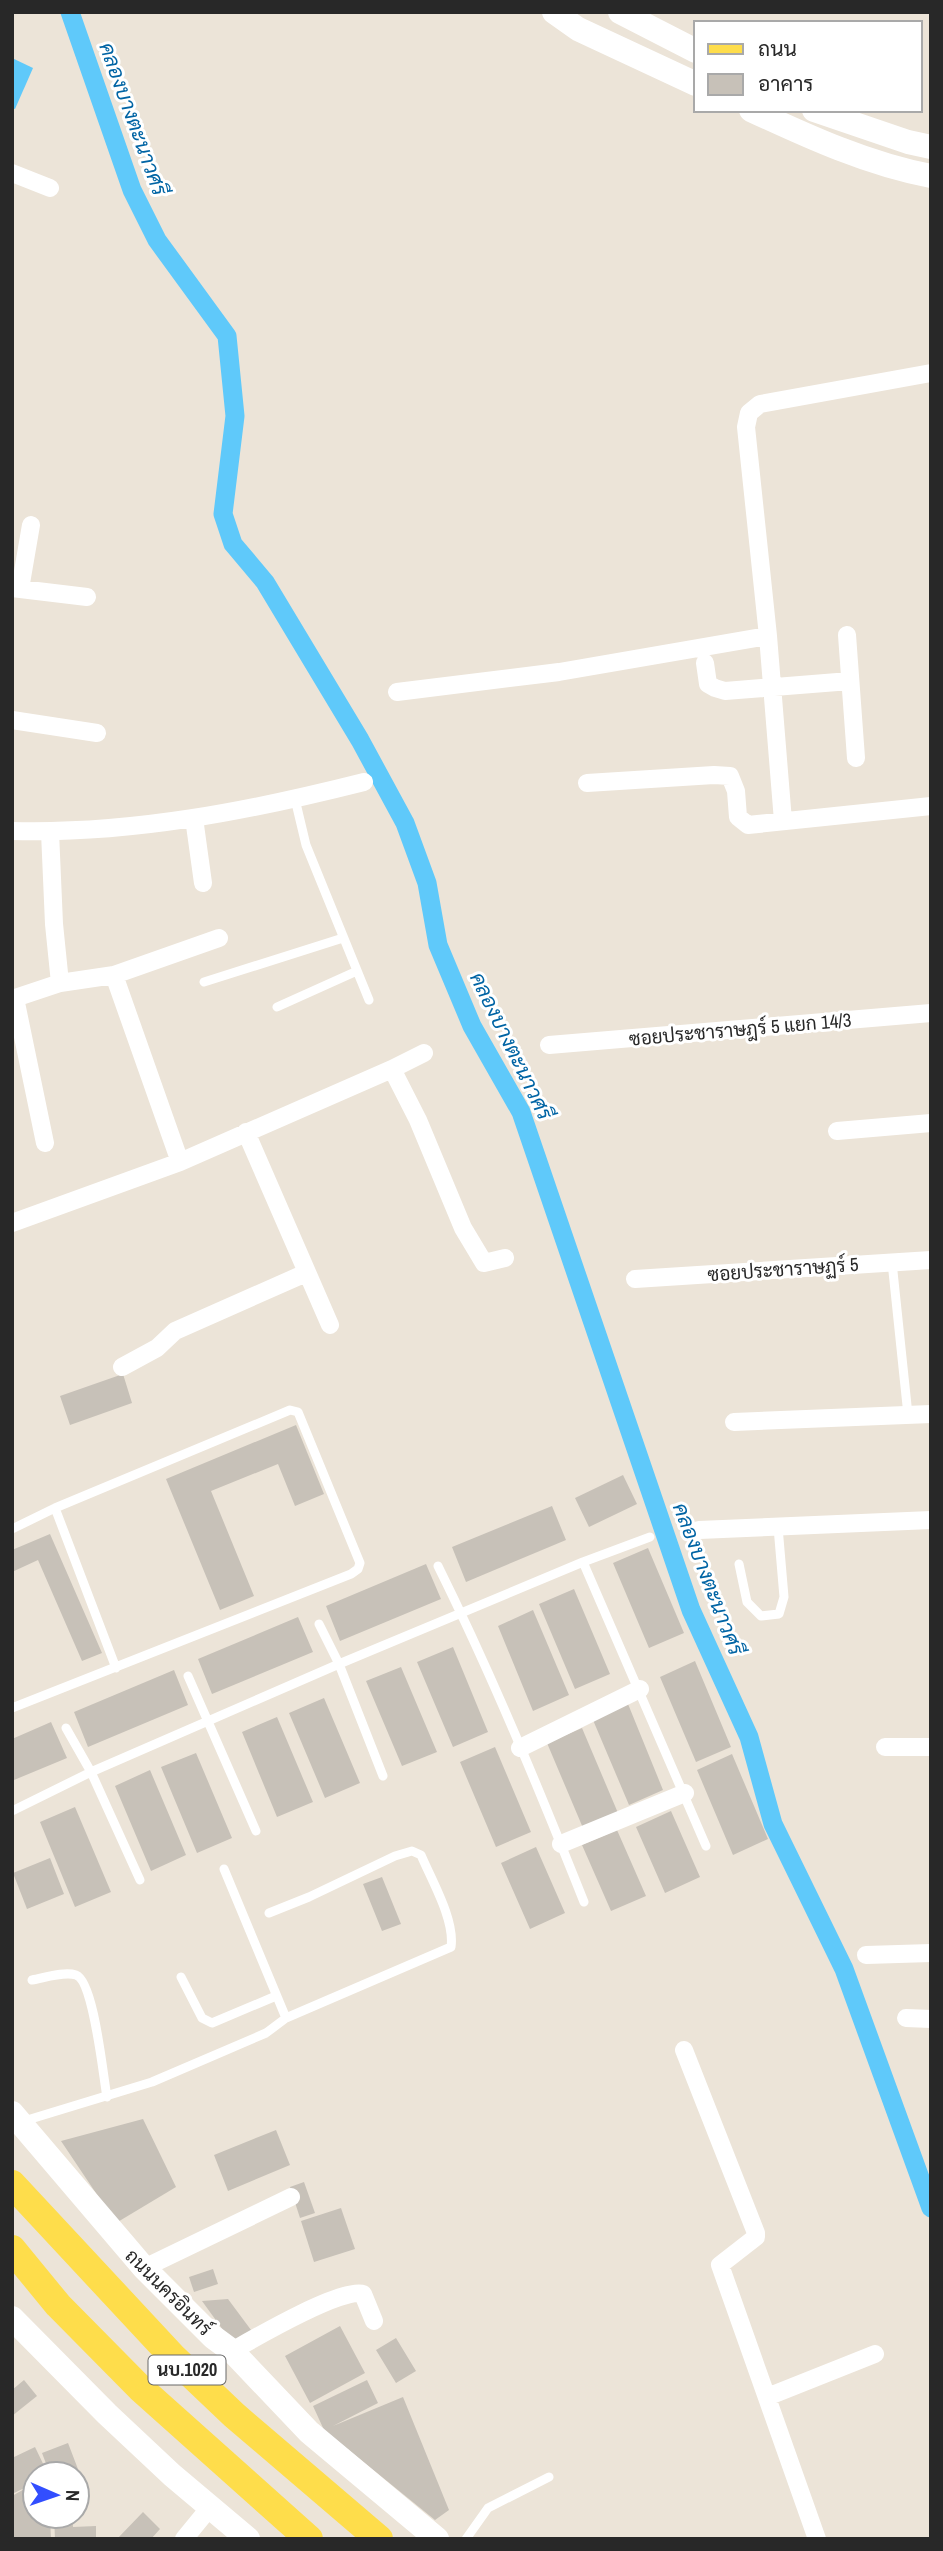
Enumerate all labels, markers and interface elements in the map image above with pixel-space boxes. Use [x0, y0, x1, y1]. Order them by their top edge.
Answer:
legend [694, 21, 922, 112]
text: ถนน [758, 34, 797, 63]
water label: คลองบางตะนาวศรี [92, 38, 175, 201]
text: อาคาร [758, 69, 814, 98]
water label: คลองบางตะนาวศรี [463, 967, 561, 1126]
street label: ซอยประชาราษฎร์ 5 แยก 14/3 [628, 1006, 852, 1052]
street label: ซอยประชาราษฏร์ 5 [707, 1251, 860, 1287]
water label: คลองบางตะนาวศรี [666, 1498, 752, 1661]
street label: ถนนนครอินทร์ [120, 2243, 218, 2341]
road number: นบ.1020 [148, 2356, 226, 2384]
north arrow [21, 2460, 91, 2530]
text: N [60, 2490, 86, 2502]

